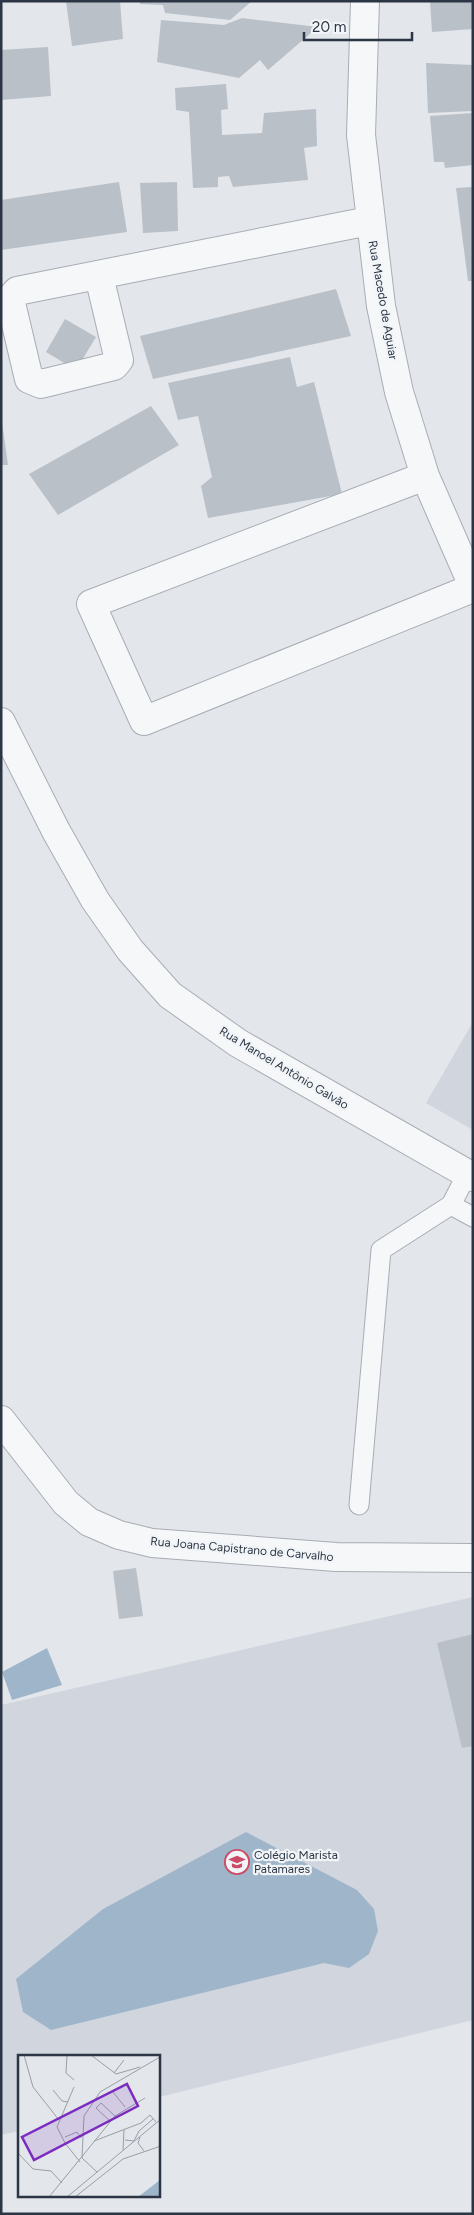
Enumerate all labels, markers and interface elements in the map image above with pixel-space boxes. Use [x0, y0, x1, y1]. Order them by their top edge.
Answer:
scale bar [304, 10, 412, 42]
text: 20 m [312, 18, 346, 36]
street label: Rua Macedo de Aguiar [366, 239, 400, 361]
street label: Rua Manoel Antônio Galvão [217, 1024, 351, 1112]
street label: Rua Joana Capistrano de Carvalho [150, 1534, 334, 1564]
place label: Colégio Marista Patamares [254, 1848, 338, 1876]
school or university icon: Colégio Marista Patamares [224, 1849, 250, 1875]
inset map [18, 2055, 160, 2198]

